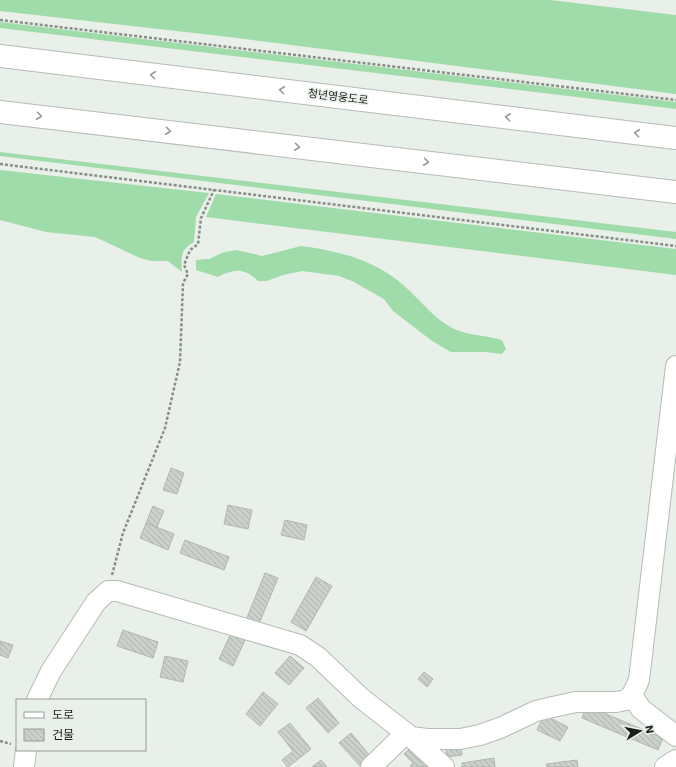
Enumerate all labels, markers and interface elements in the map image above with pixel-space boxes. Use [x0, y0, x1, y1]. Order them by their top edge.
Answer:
one-way arrow [150, 71, 156, 80]
one-way arrow [279, 86, 285, 95]
street label: 청년영웅도로 [307, 87, 369, 107]
one-way arrow [36, 111, 42, 120]
one-way arrow [505, 113, 511, 122]
one-way arrow [165, 127, 171, 136]
one-way arrow [634, 129, 640, 138]
one-way arrow [294, 142, 300, 151]
one-way arrow [423, 157, 429, 166]
legend [16, 699, 146, 751]
text: 도로 [52, 708, 74, 722]
north arrow [620, 711, 660, 751]
text: N [642, 724, 656, 734]
text: 건물 [52, 728, 74, 742]

